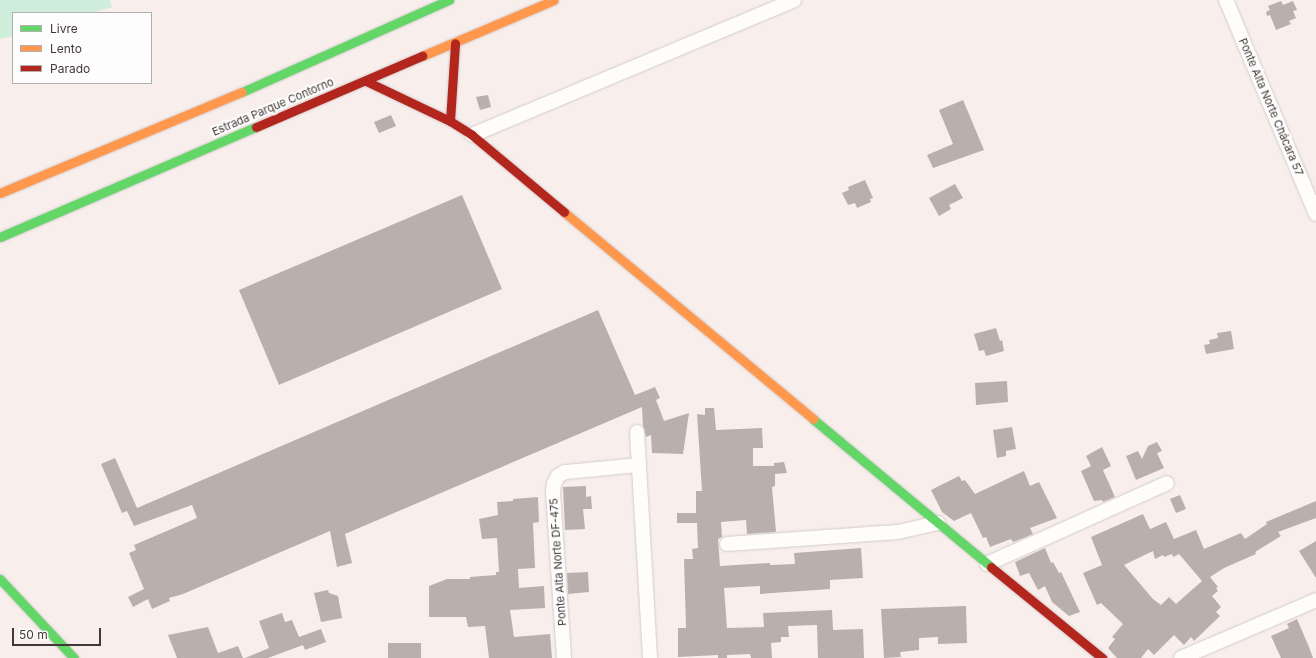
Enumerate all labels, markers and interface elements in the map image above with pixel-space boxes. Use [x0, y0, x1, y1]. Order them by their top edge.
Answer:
legend [12, 12, 152, 84]
text: Livre [50, 21, 78, 36]
street label: Ponte Alta Norte Chácara 57 [1236, 36, 1306, 178]
text: Lento [50, 41, 82, 56]
text: Parado [50, 61, 90, 76]
street label: Estrada Parque Contorno [210, 75, 336, 139]
street label: Ponte Alta Norte DF-475 [547, 498, 569, 626]
scale bar [14, 620, 103, 646]
text: 50 m [19, 627, 48, 642]

